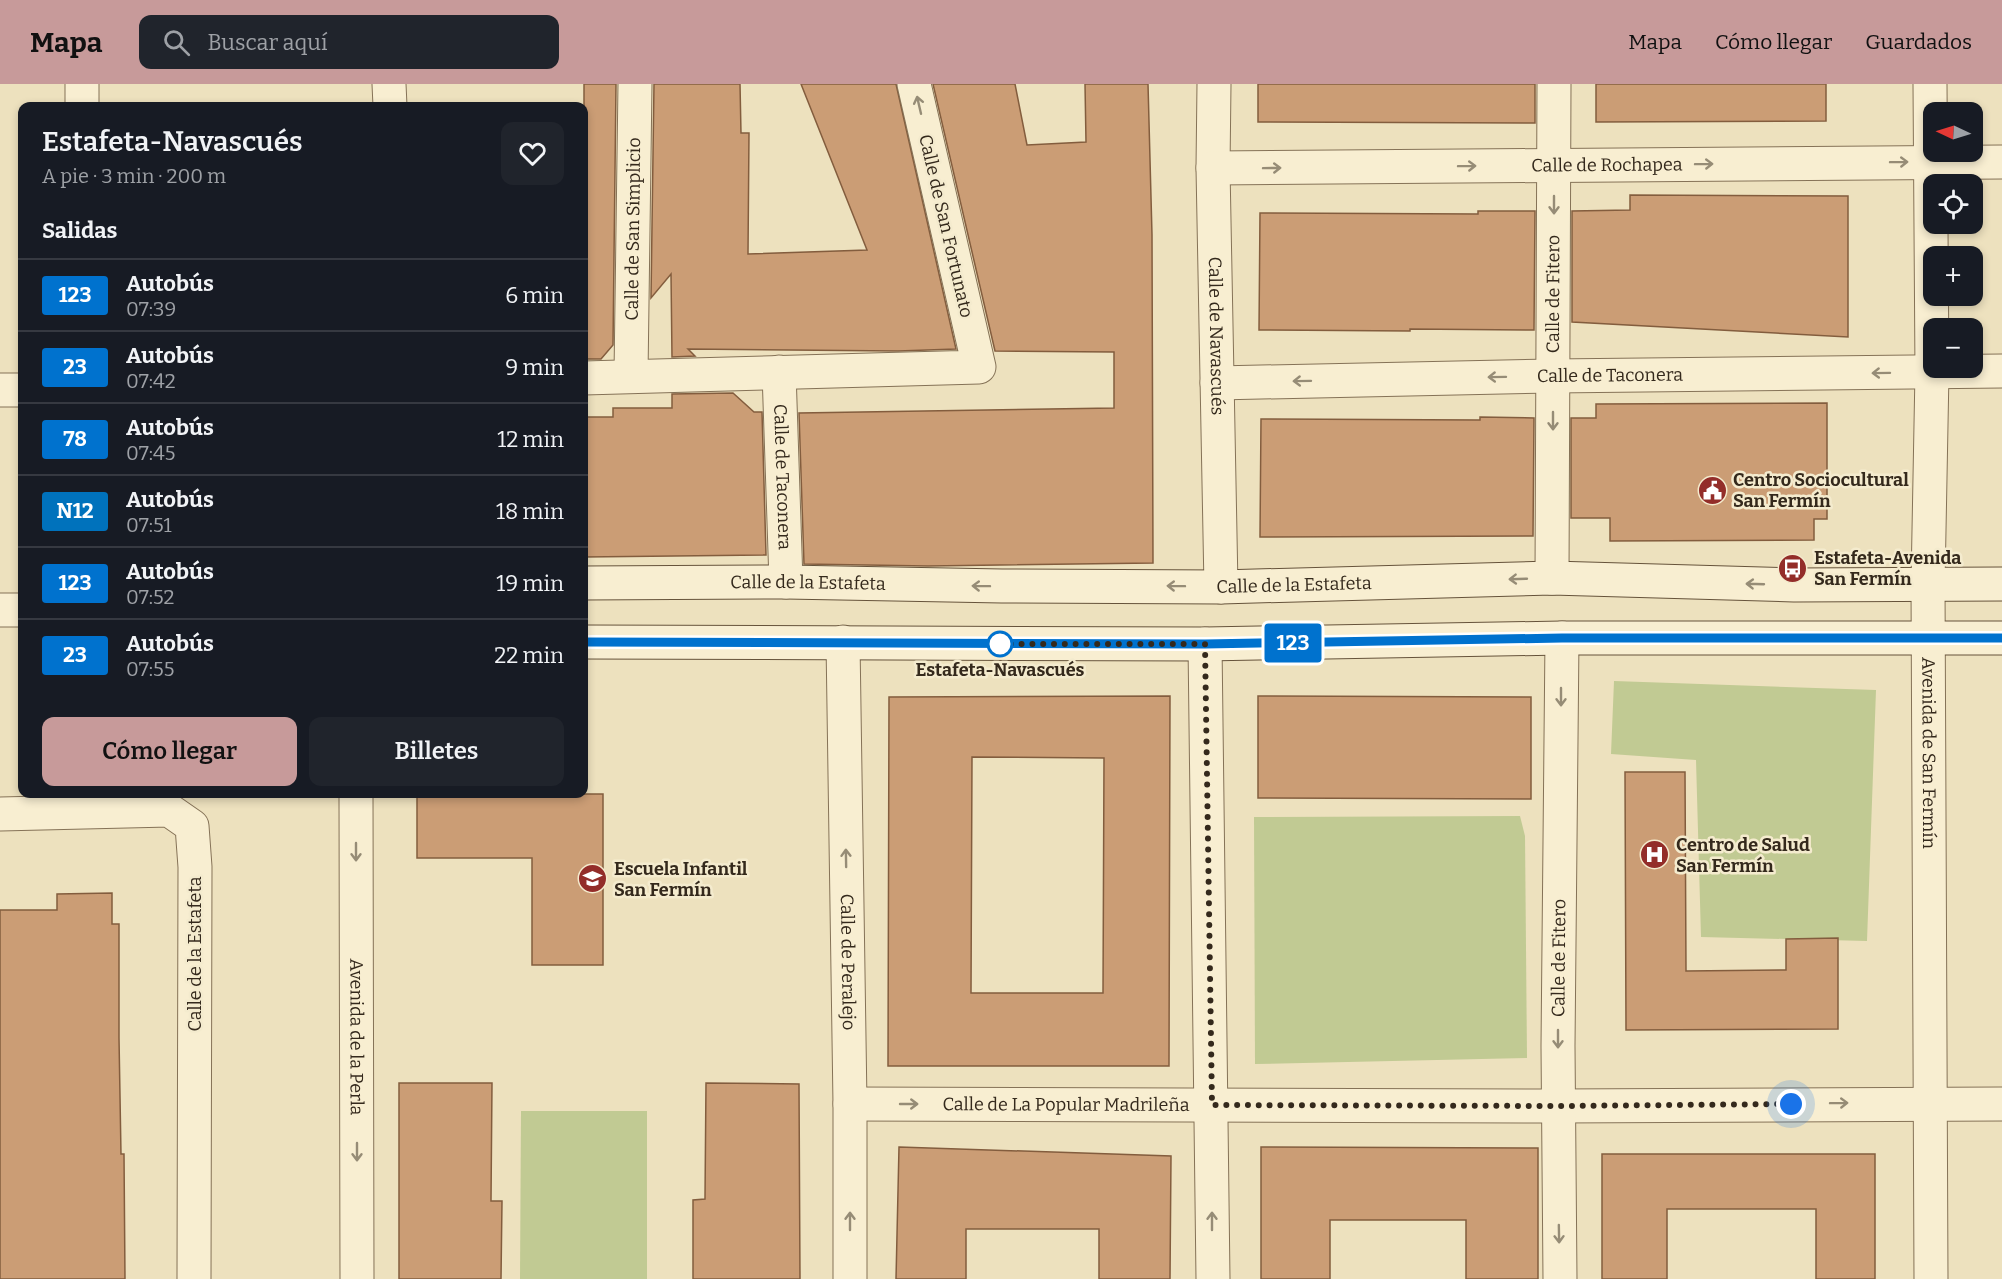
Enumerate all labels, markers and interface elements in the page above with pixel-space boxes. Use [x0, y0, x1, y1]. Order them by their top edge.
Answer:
search box [139, 15, 559, 69]
text: Mapa [30, 26, 103, 59]
icon: search [160, 26, 193, 59]
text: Buscar aquí [208, 29, 327, 56]
text: Mapa [1628, 29, 1682, 55]
text: Cómo llegar [1715, 29, 1832, 55]
text: Guardados [1865, 29, 1972, 55]
one-way arrow [912, 96, 924, 115]
north arrow [1923, 102, 1983, 162]
map controls [1923, 102, 1983, 378]
button: heart [501, 122, 564, 185]
text: Estafeta-Navascués [42, 125, 303, 158]
street label: Calle de San Fortunato [914, 132, 978, 320]
street label: Calle de San Simplicio [621, 137, 645, 321]
street label: Calle de Rochapea [1531, 153, 1683, 177]
one-way arrow [1888, 156, 1908, 167]
one-way arrow [1693, 158, 1713, 169]
one-way arrow [1456, 160, 1476, 172]
one-way arrow [1261, 162, 1281, 174]
text: A pie · 3 min · 200 m [42, 164, 226, 188]
button: locate [1923, 174, 1983, 234]
one-way arrow [1548, 195, 1560, 215]
text: Salidas [42, 217, 117, 244]
street label: Calle de Fitero [1542, 235, 1564, 353]
button: + [1923, 246, 1983, 306]
street label: Calle de Navascués [1204, 256, 1229, 416]
text: Autobús [126, 270, 214, 297]
text: 123 [59, 282, 92, 308]
text: 6 min [505, 282, 564, 309]
text: 07:39 [126, 297, 176, 321]
button: − [1923, 318, 1983, 378]
text: Autobús [126, 342, 214, 369]
text: 23 [63, 354, 87, 380]
text: 9 min [505, 354, 564, 381]
street label: Calle de Taconera [1537, 364, 1683, 387]
one-way arrow [1871, 367, 1891, 378]
text: 07:42 [126, 369, 176, 393]
one-way arrow [1487, 372, 1507, 383]
one-way arrow [1292, 376, 1312, 387]
street label: Calle de Taconera [769, 403, 796, 551]
one-way arrow [1547, 411, 1559, 431]
text: Autobús [126, 414, 214, 441]
text: 78 [63, 426, 87, 452]
text: 12 min [497, 426, 564, 453]
text: 07:45 [126, 441, 175, 465]
place label: Centro Sociocultural San Fermín [1733, 469, 1909, 512]
public building icon: Centro Sociocultural San Fermín [1696, 474, 1728, 506]
text: Autobús [126, 486, 214, 513]
text: N12 [56, 498, 94, 524]
text: 18 min [496, 498, 564, 525]
text: 07:51 [126, 513, 172, 537]
place label: Estafeta-Avenida San Fermín [1814, 547, 1961, 590]
bus stop icon: Estafeta-Avenida San Fermín [1777, 552, 1809, 584]
text: Autobús [126, 558, 214, 585]
text: 123 [59, 570, 92, 596]
text: 19 min [496, 570, 564, 597]
street label: Calle de la Estafeta [730, 571, 886, 595]
street label: Calle de la Estafeta [1216, 572, 1372, 598]
one-way arrow [1508, 573, 1528, 585]
one-way arrow [1745, 579, 1765, 590]
one-way arrow [971, 580, 991, 591]
one-way arrow [1166, 581, 1186, 592]
text: 07:52 [126, 585, 174, 609]
line badge: 123 [1258, 624, 1328, 662]
text: Autobús [126, 630, 214, 657]
text: 123 [1277, 630, 1310, 656]
marker: Estafeta-Navascués [987, 631, 1013, 657]
text: 23 [63, 642, 87, 668]
text: 22 min [494, 642, 564, 669]
text: 07:55 [126, 657, 174, 681]
street label: Avenida de San Fermín [1917, 657, 1940, 850]
place label: Estafeta-Navascués [916, 659, 1085, 681]
one-way arrow [1555, 686, 1567, 706]
button: Cómo llegar [42, 717, 297, 786]
button: Billetes [309, 717, 564, 786]
place label: Centro de Salud San Fermín [1676, 834, 1810, 877]
hospital icon: Centro de Salud San Fermín [1639, 839, 1671, 871]
one-way arrow [350, 841, 362, 861]
one-way arrow [841, 848, 852, 868]
place label: Escuela Infantil San Fermín [614, 858, 748, 901]
school or university icon: Escuela Infantil San Fermín [577, 863, 609, 895]
street label: Calle de la Estafeta [184, 876, 206, 1032]
street label: Calle de Peralejo [836, 893, 860, 1030]
street label: Calle de Fitero [1547, 899, 1570, 1017]
street label: Avenida de la Perla [345, 959, 368, 1116]
one-way arrow [1553, 1028, 1564, 1048]
your location [1776, 1089, 1806, 1119]
street label: Calle de La Popular Madrileña [942, 1093, 1190, 1116]
one-way arrow [1828, 1097, 1848, 1109]
one-way arrow [898, 1098, 918, 1110]
one-way arrow [351, 1141, 363, 1161]
one-way arrow [844, 1211, 856, 1231]
one-way arrow [1206, 1211, 1218, 1231]
one-way arrow [1553, 1223, 1565, 1243]

